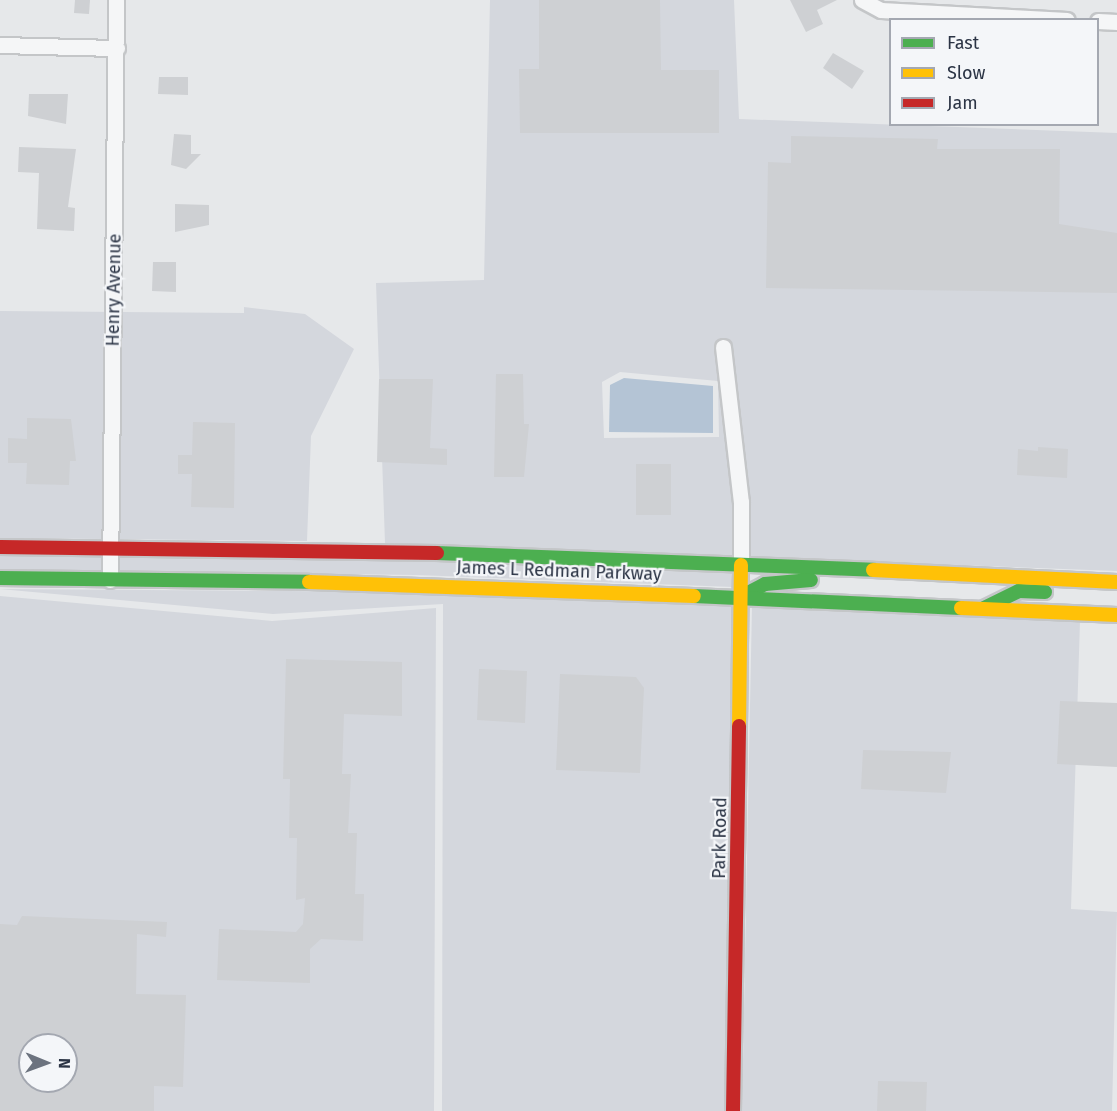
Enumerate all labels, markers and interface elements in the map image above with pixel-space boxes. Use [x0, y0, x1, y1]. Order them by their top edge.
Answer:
legend [889, 18, 1099, 126]
text: Fast [947, 32, 979, 54]
text: Slow [947, 62, 985, 84]
text: Jam [947, 92, 978, 114]
street label: Henry Avenue [102, 233, 126, 347]
street label: James L Redman Parkway [456, 557, 662, 585]
street label: Park Road [708, 797, 732, 879]
north arrow [18, 1033, 78, 1093]
text: N [55, 1058, 74, 1069]

